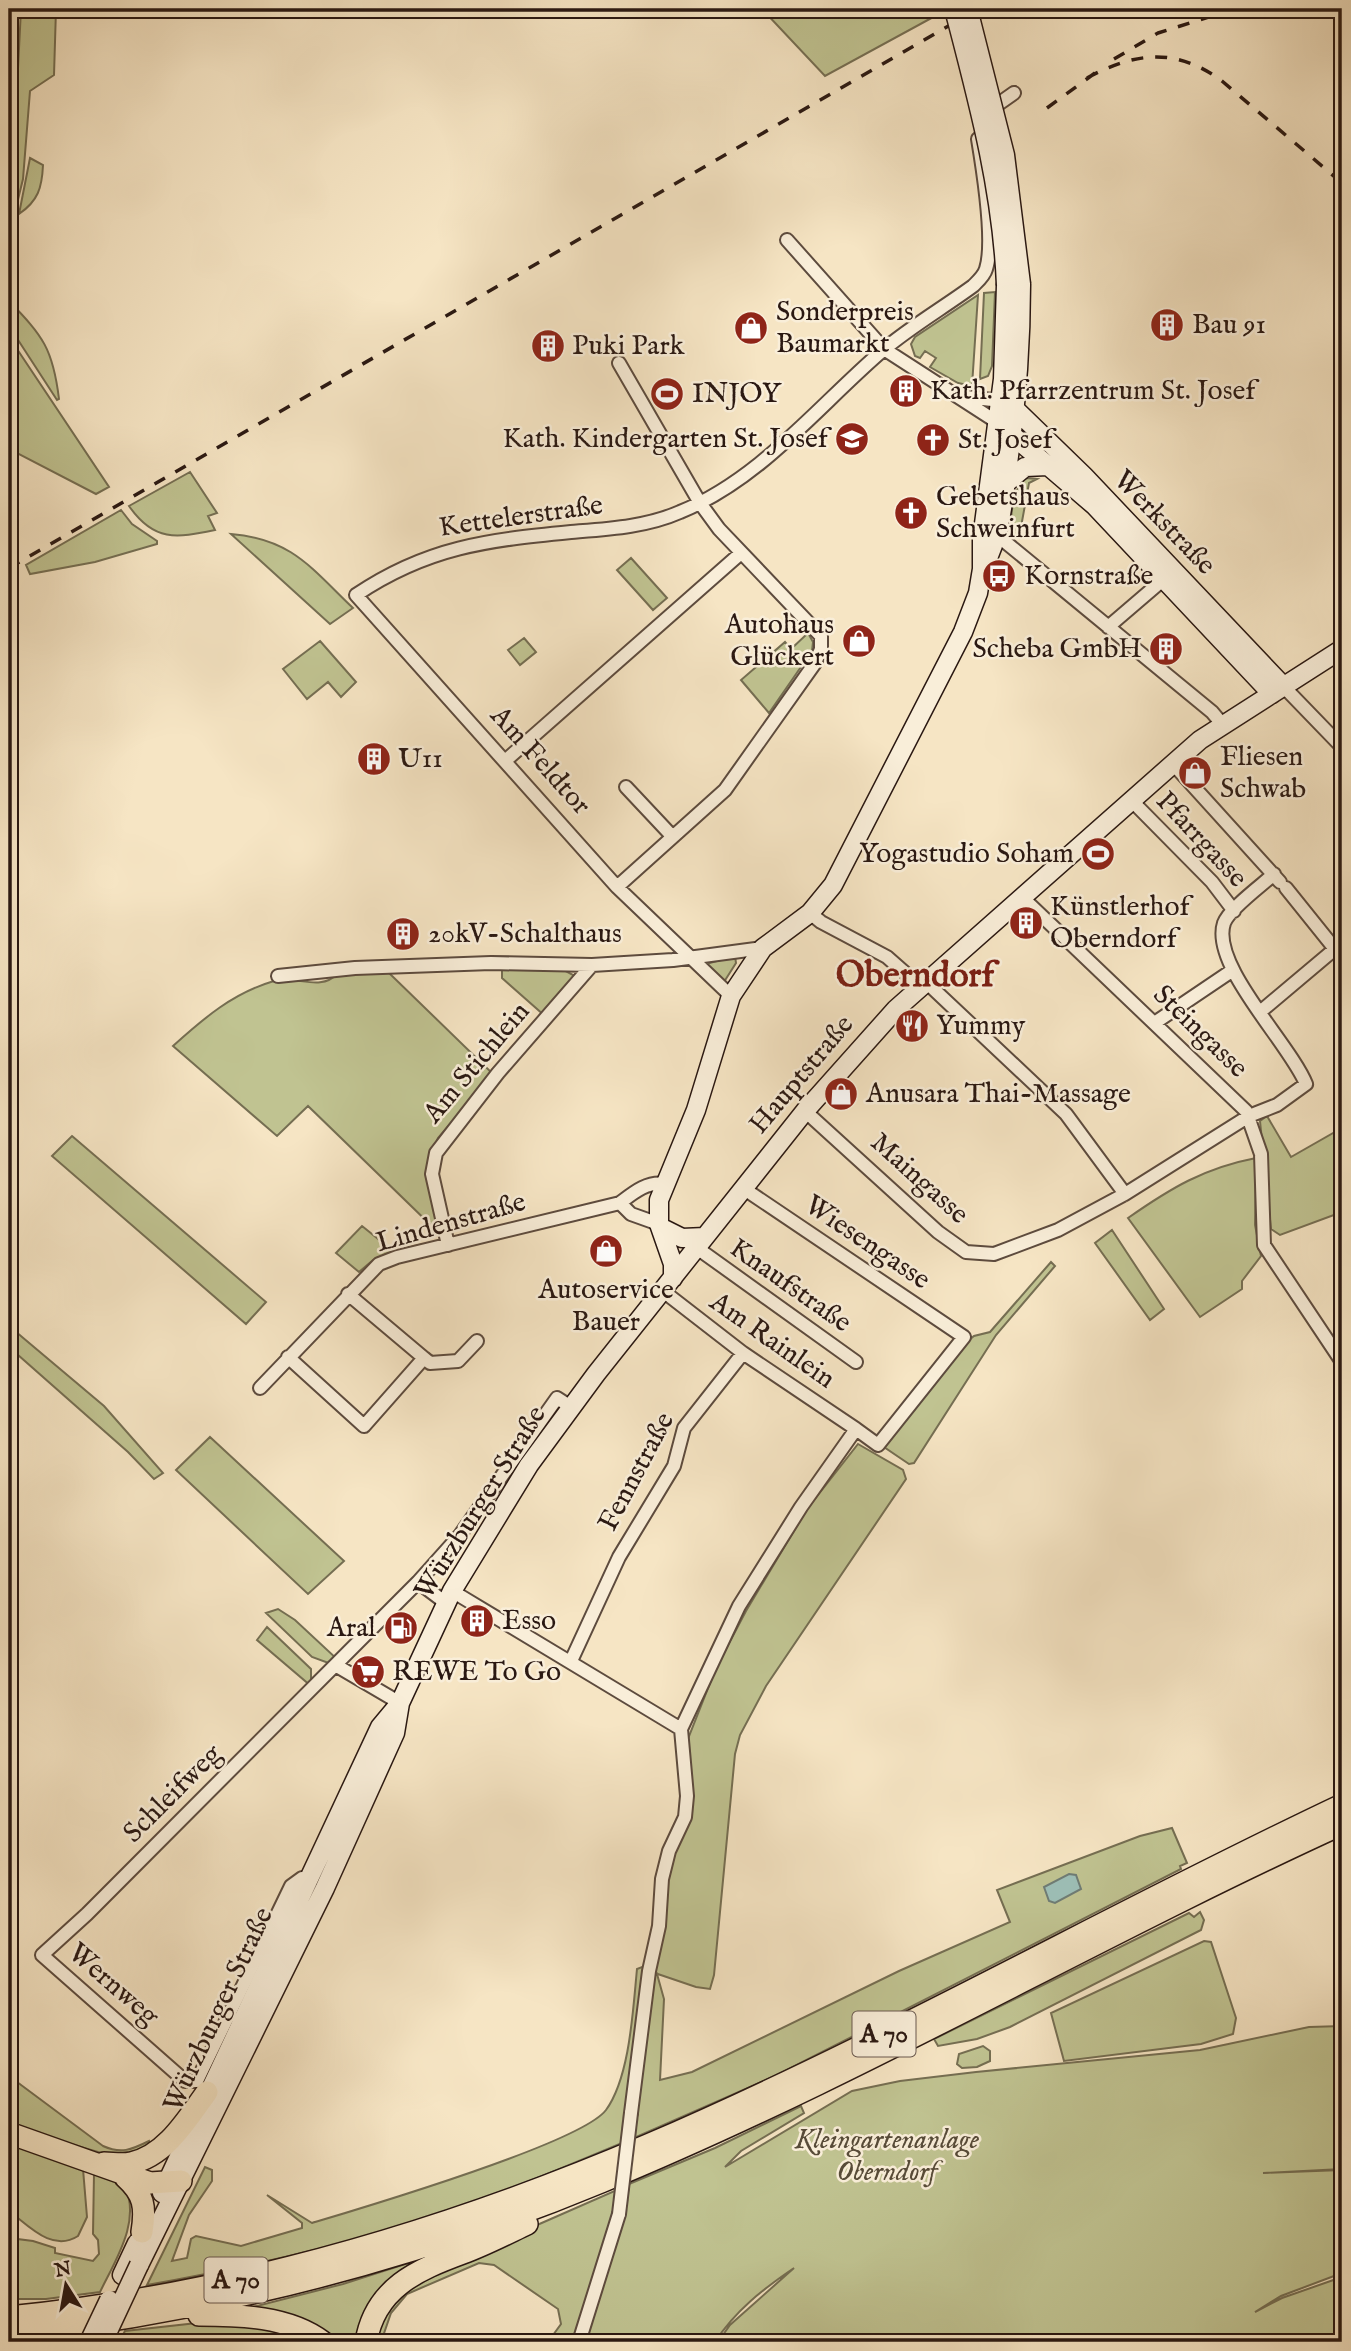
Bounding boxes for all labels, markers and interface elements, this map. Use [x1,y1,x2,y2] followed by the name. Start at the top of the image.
[776,295,914,362] place label: Sonderpreis Baumarkt
[1148,306,1186,344] building icon: Bau 91
[1192,308,1266,343] place label: Bau 91
[732,309,770,347] shop icon: Sonderpreis Baumarkt
[529,327,567,365] building icon: Puki Park
[572,329,686,364] place label: Puki Park
[887,372,925,410] building icon: Kath. Pfarrzentrum St. Josef
[930,374,1260,409] place label: Kath. Pfarrzentrum St. Josef
[648,375,686,413] sports icon: INJOY
[692,377,783,412] place label: INJOY
[833,420,871,458] school or university icon: Kath. Kindergarten St. Josef
[914,421,952,459] church icon: St. Josef
[503,422,833,457] place label: Kath. Kindergarten St. Josef
[958,423,1058,458] place label: St. Josef
[1105,463,1223,583] street label: Werkstraße
[936,480,1075,547] place label: Gebetshaus Schweinfurt
[437,488,605,546] street label: Kettelerstraße
[892,494,930,532] church icon: Gebetshaus Schweinfurt
[980,557,1018,595] bus stop icon: Kornstraße
[1024,559,1154,594] place label: Kornstraße
[724,608,834,675] place label: Autohaus Glückert
[840,622,878,660] shop icon: Autohaus Glückert
[1147,630,1185,668] building icon: Scheba GmbH
[972,632,1142,667] place label: Scheba GmbH
[481,699,598,823] street label: Am Feldtor
[355,740,393,778] building icon: U11
[1220,740,1306,807] place label: Fliesen Schwab
[398,742,443,777] place label: U11
[1176,754,1214,792] shop icon: Fliesen Schwab
[1148,785,1254,895] street label: Pfarrgasse
[1079,835,1117,873] sports icon: Yogastudio Soham
[859,837,1074,872] place label: Yogastudio Soham
[1050,890,1194,957] place label: Künstlerhof Oberndorf
[1007,904,1045,942] building icon: Künstlerhof Oberndorf
[384,915,422,953] building icon: 20kV-Schalthaus
[428,917,622,952] place label: 20kV-Schalthaus
[836,954,1000,999] district label: Oberndorf
[1145,978,1255,1086] street label: Steingasse
[415,995,538,1132] street label: Am Stichlein
[893,1007,931,1045] restaurant icon: Yummy
[742,1008,862,1142] street label: Hauptstraße
[936,1009,1025,1044] place label: Yummy
[822,1075,860,1113] shop icon: Anusara Thai-Massage
[865,1077,1131,1112] place label: Anusara Thai-Massage
[862,1126,976,1232] street label: Maingasse
[372,1185,530,1261] street label: Lindenstraße
[797,1188,937,1298] street label: Wiesengasse
[722,1231,858,1341] street label: Knaufstraße
[587,1232,625,1270] shop icon: Autoservice Bauer
[537,1273,674,1340] place label: Autoservice Bauer
[702,1284,842,1397] street label: Am Rainlein
[407,1399,555,1606] street label: Würzburger Straße
[591,1407,683,1537] street label: Fennstraße
[458,1602,496,1640] building icon: Esso
[502,1604,556,1639] place label: Esso
[382,1609,420,1647] fuel station icon: Aral
[326,1611,376,1646] place label: Aral
[349,1653,387,1691] supermarket icon: REWE To Go
[392,1655,561,1690] place label: REWE To Go
[116,1737,230,1851] street label: Schleifweg
[156,1902,282,2118] street label: Würzburger Straße
[60,1936,166,2035] street label: Wernweg
[852,2011,916,2056] road number: A 70
[794,2123,980,2190] park label: Kleingartenanlage Oberndorf
[32,2250,102,2320] north arrow
[52,2257,74,2284] text: N
[204,2258,268,2302] road number: A 70

